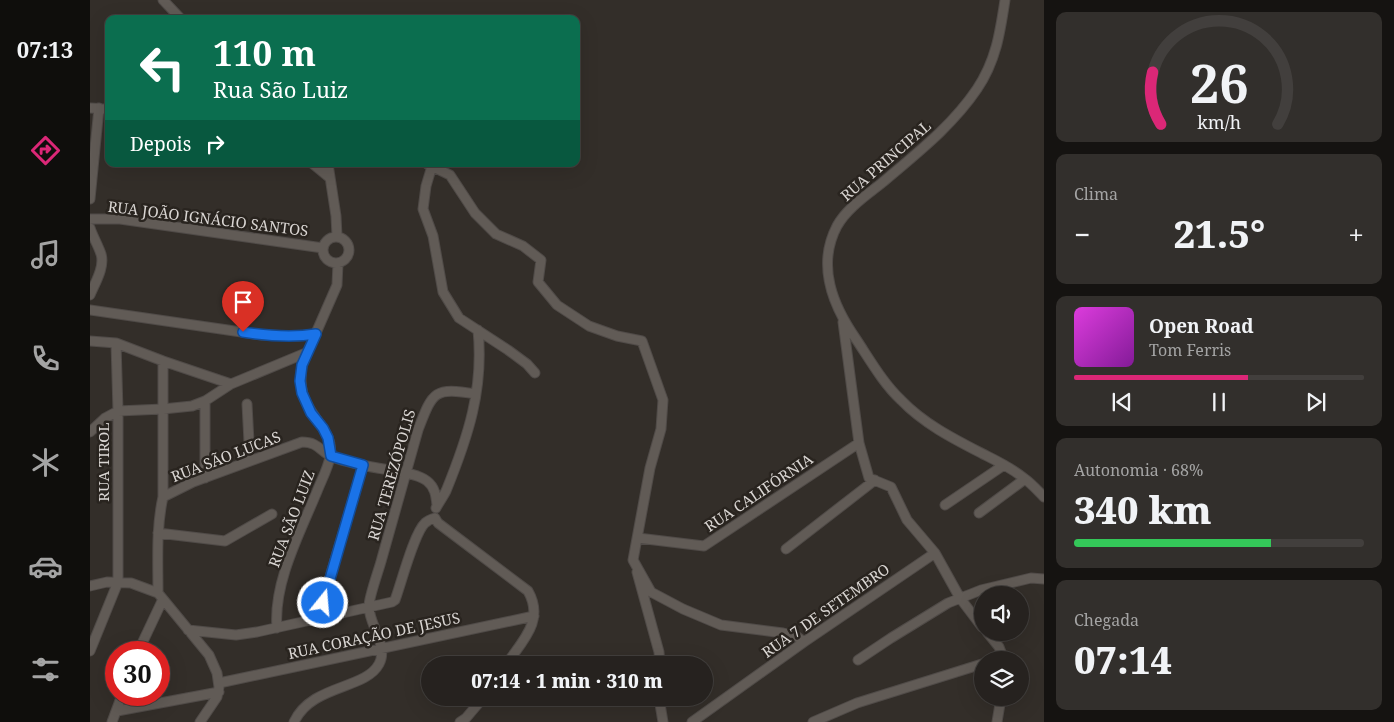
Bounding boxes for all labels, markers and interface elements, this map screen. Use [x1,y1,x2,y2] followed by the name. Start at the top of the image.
[213,29,316,76] text: 110 m
[17,34,73,64] text: 07:13
[130,35,195,100] icon: left
[1190,47,1248,118] text: 26
[213,74,348,104] text: Rua São Luiz
[1197,110,1241,134] text: km/h
[836,115,935,205] street label: RUA PRINCIPAL
[201,130,229,158] icon: right
[130,131,191,157] text: Depois
[28,133,63,168] icon: directions
[1074,183,1118,205] text: Clima
[107,196,310,240] street label: RUA JOÃO IGNÁCIO SANTOS
[1173,207,1265,259] text: 21.5°
[1074,215,1090,253] text: −
[1348,215,1364,253] text: +
[28,237,63,272] icon: music
[222,281,264,332] pin
[229,288,257,316] icon: arrive
[1149,313,1254,339] text: Open Road
[1149,339,1231,361] text: Tom Ferris
[28,341,63,376] icon: phone
[1108,388,1136,416] icon: previous
[1205,388,1233,416] icon: pause
[1302,388,1330,416] icon: next
[363,407,419,543] street label: RUA TEREZÓPOLIS
[93,422,113,502] street label: RUA TIROL
[168,426,283,486] street label: RUA SÃO LUCAS
[28,445,63,480] icon: climate
[700,448,817,536] street label: RUA CALIFÓRNIA
[1074,459,1203,481] text: Autonomia · 68%
[263,467,319,570] street label: RUA SÃO LUIZ
[1074,483,1212,535] text: 340 km
[28,549,63,584] icon: car
[758,558,893,662] street label: RUA 7 DE SETEMBRO
[296,576,348,628] position arrow
[974,586,1029,706] map controls
[974,586,1029,641] button: sound
[286,607,462,663] street label: RUA CORAÇÃO DE JESUS
[1074,609,1139,631] text: Chegada
[1074,633,1172,685] text: 07:14
[105,641,170,706] speed limit sign: 30
[974,651,1029,706] button: layers
[28,652,63,687] icon: filters
[471,668,663,694] text: 07:14 · 1 min · 310 m

